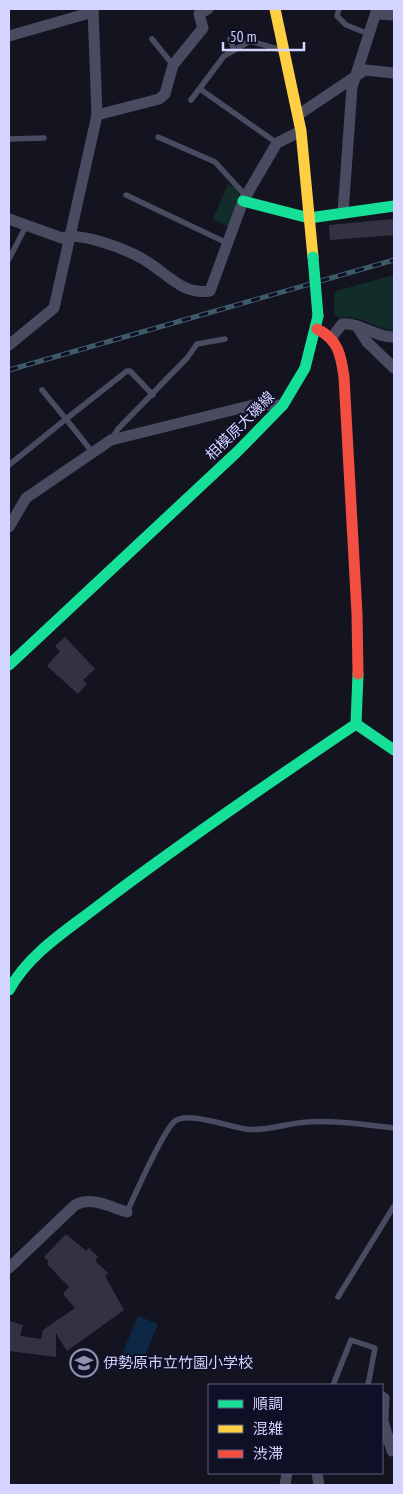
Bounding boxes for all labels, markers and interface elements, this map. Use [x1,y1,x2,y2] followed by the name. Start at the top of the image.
[223,20,304,52] scale bar
[230,27,256,46] text: 50 m
[201,387,278,464] street label: 相模原大磯線
[69,1348,99,1378] school or university icon: 伊勢原市立竹園小学校
[103,1353,253,1372] place label: 伊勢原市立竹園小学校
[208,1384,383,1474] legend
[253,1394,283,1413] text: 順調
[253,1419,283,1438] text: 混雑
[253,1444,283,1463] text: 渋滞

